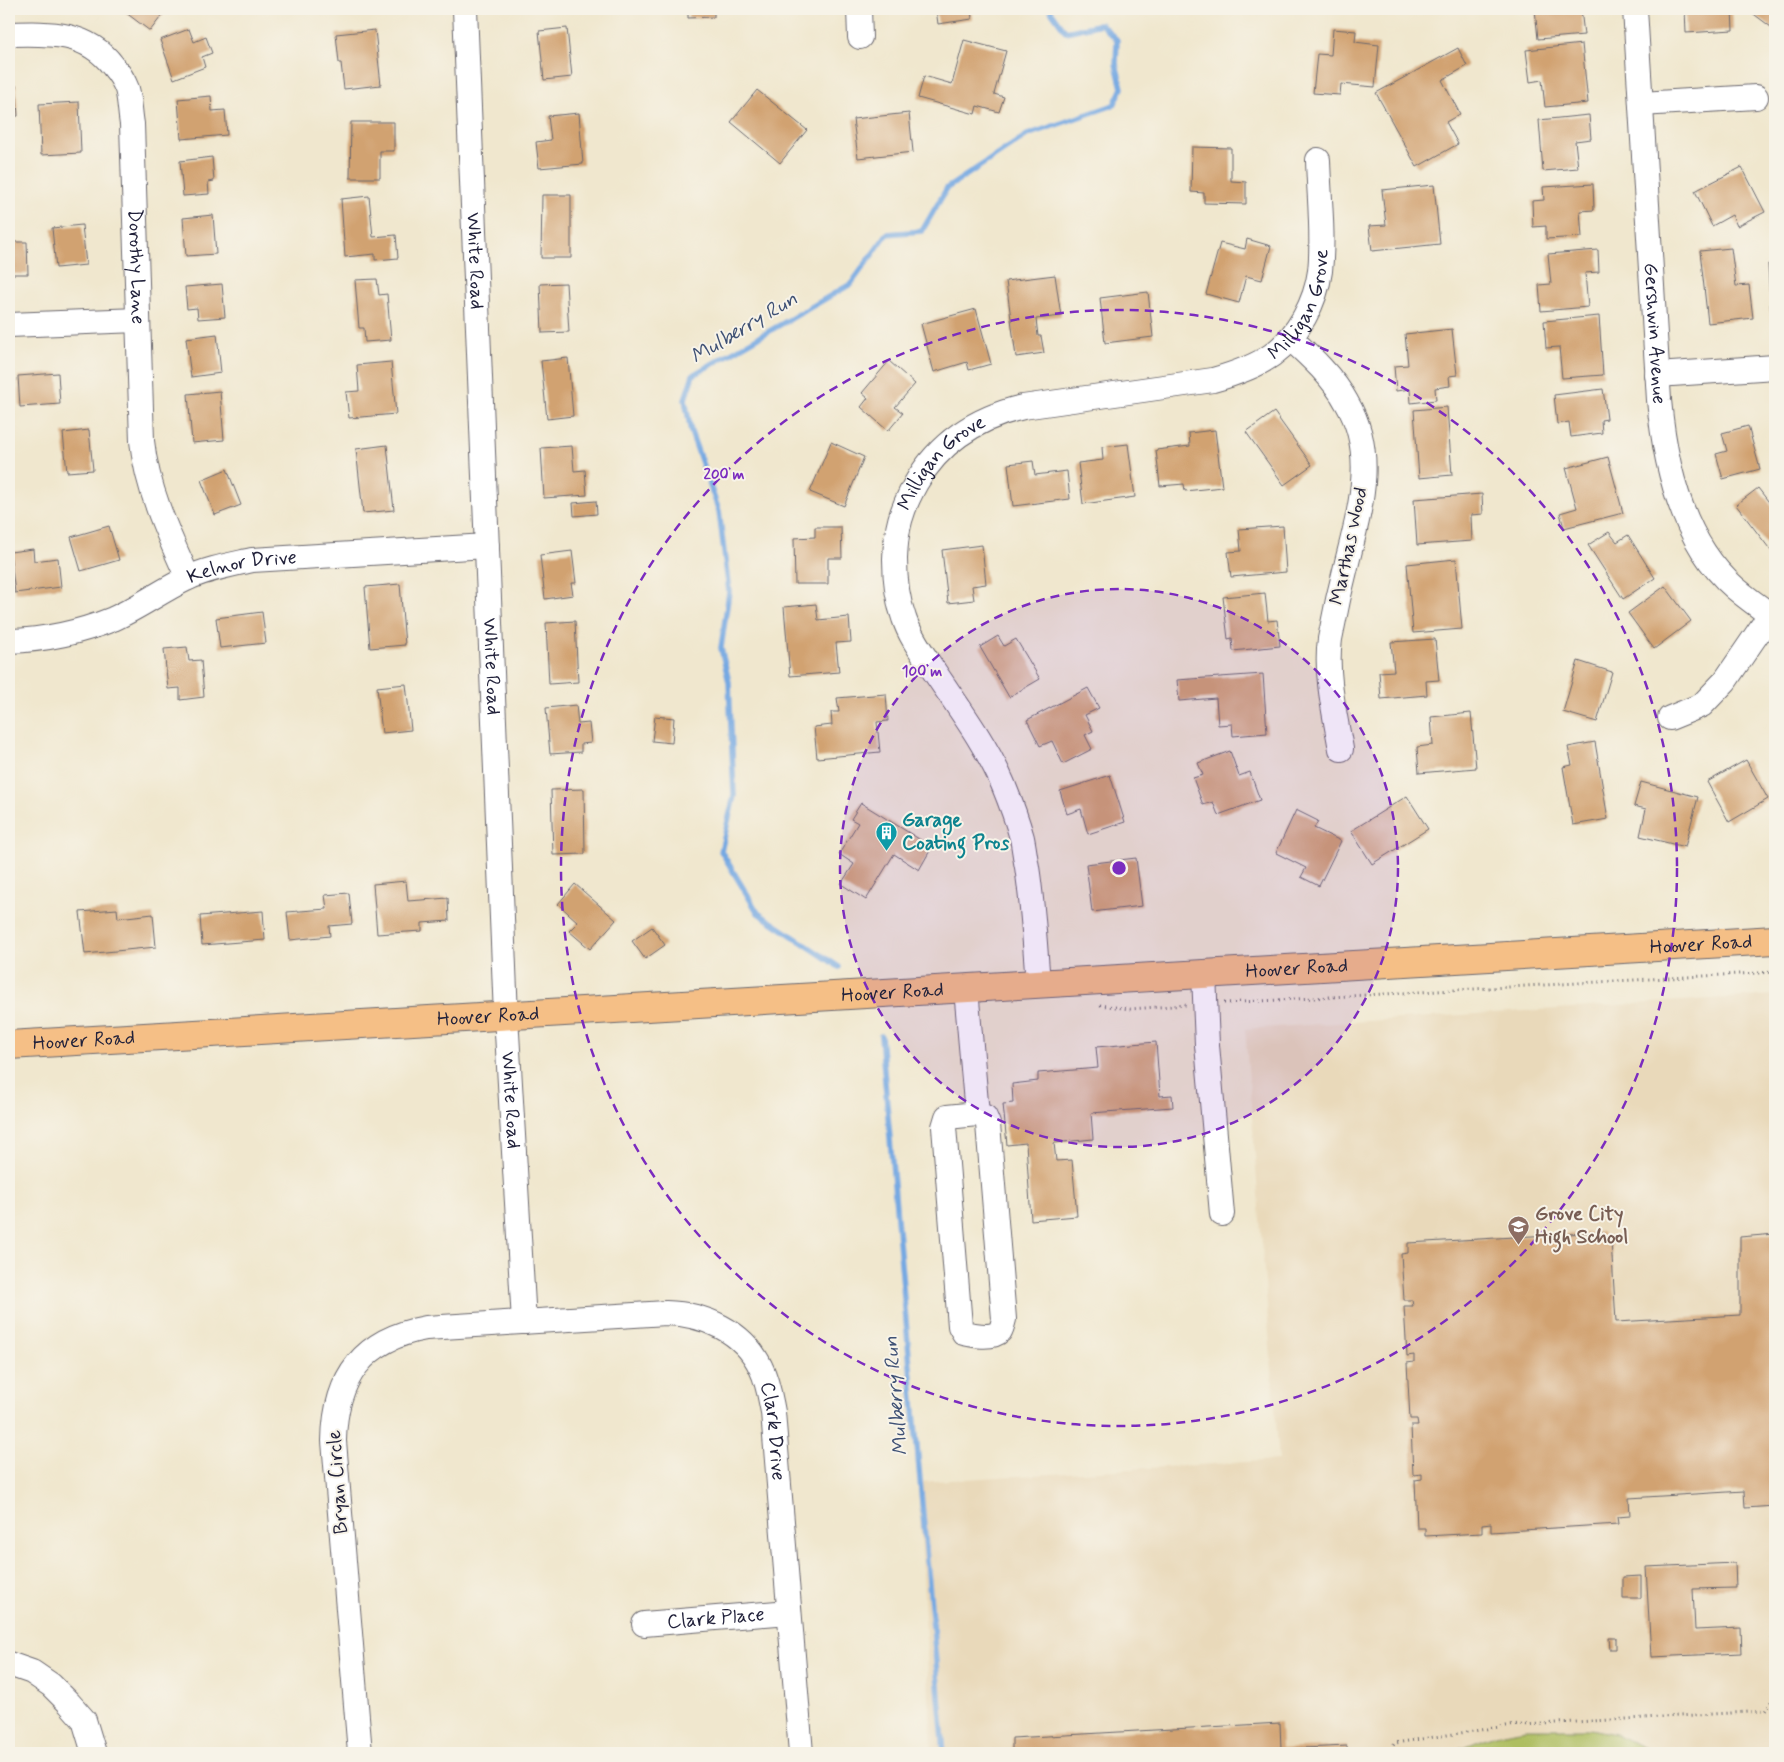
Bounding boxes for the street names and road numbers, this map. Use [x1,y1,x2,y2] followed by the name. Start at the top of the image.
[121,209,152,325] street label: Dorothy Lane
[460,212,491,310] street label: White Road
[1262,248,1335,367] street label: Milligan Grove
[1637,262,1673,405] street label: Gershwin Avenue
[891,408,990,515] street label: Milligan Grove
[1323,485,1375,607] street label: Marthas Wood
[183,544,297,590] street label: Kelnor Drive
[476,617,507,716] street label: White Road
[1649,928,1753,961] street label: Hoover Road
[1245,952,1349,985] street label: Hoover Road
[840,976,945,1009] street label: Hoover Road
[436,1000,540,1033] street label: Hoover Road
[32,1024,136,1057] street label: Hoover Road
[495,1051,527,1149] street label: White Road
[754,1379,792,1482] street label: Clark Drive
[321,1429,355,1535] street label: Bryan Circle
[666,1601,766,1636] street label: Clark Place

